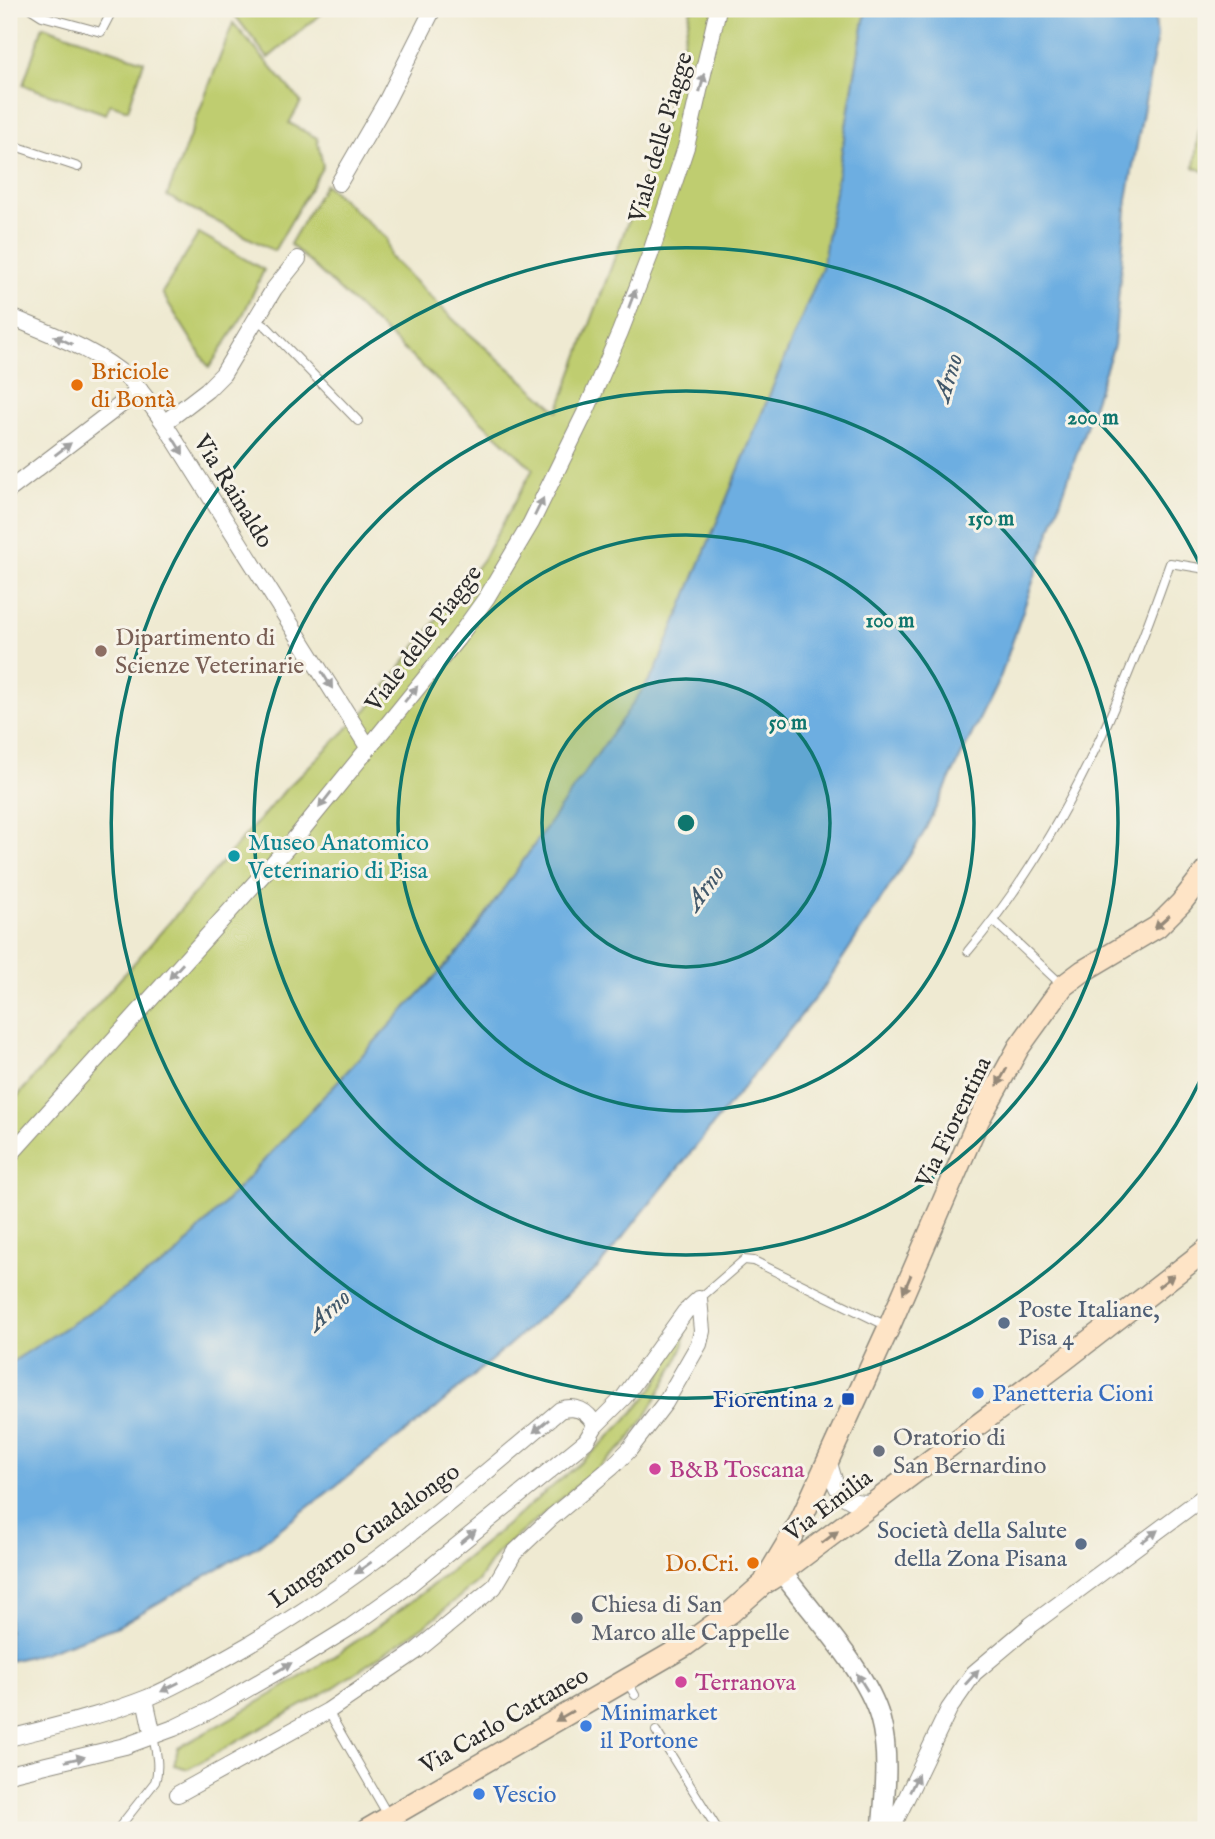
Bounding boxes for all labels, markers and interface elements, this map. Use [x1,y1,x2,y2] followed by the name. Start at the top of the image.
[622,49,701,227] street label: Viale delle Piagge
[697,72,708,94] one-way arrow
[627,289,638,310] one-way arrow
[52,334,73,345] one-way arrow
[925,349,971,408] water label: Arno
[91,357,176,416] place label: Briciole di Bontà
[69,377,85,393] marker: Briciole di Bontà
[1067,405,1119,432] text: 200 m
[185,428,280,554] street label: Via Rainaldo
[172,437,185,456] one-way arrow
[54,442,72,456] one-way arrow
[533,497,545,517] one-way arrow
[968,506,1015,533] text: 150 m
[358,559,490,719] street label: Viale delle Piagge
[865,608,915,635] text: 100 m
[115,623,304,682] place label: Dipartimento di Scienze Veterinarie
[93,643,109,659] marker: Dipartimento di Scienze Veterinarie
[320,670,333,689] one-way arrow
[403,686,418,703] one-way arrow
[769,710,808,737] text: 50 m
[318,791,333,809] one-way arrow
[674,811,698,835] centre of rings
[247,828,429,887] place label: Museo Anatomico Veterinario di Pisa
[226,848,242,864] marker: Museo Anatomico Veterinario di Pisa
[676,859,733,920] water label: Arno
[1154,914,1171,930] one-way arrow
[168,962,184,979] one-way arrow
[909,1051,1000,1194] street label: Via Fiorentina
[996,1067,1008,1086] one-way arrow
[902,1273,913,1294] one-way arrow
[1156,1274,1174,1289] one-way arrow
[298,1282,358,1341] water label: Arno
[1018,1295,1160,1354] place label: Poste Italiane, Pisa 4
[996,1315,1012,1331] marker: Poste Italiane, Pisa 4
[992,1379,1154,1410] place label: Panetteria Cioni
[713,1385,834,1416] place label: Fiorentina 2
[970,1385,986,1401] marker: Panetteria Cioni
[840,1391,856,1407] marker: Fiorentina 2
[532,1418,550,1434] one-way arrow
[893,1423,1046,1482] place label: Oratorio di San Bernardino
[871,1443,887,1459] marker: Oratorio di San Bernardino
[669,1455,805,1486] place label: B&B Toscana
[263,1456,466,1616] street label: Lungarno Guadalongo
[647,1461,663,1477] marker: B&B Toscana
[778,1463,880,1550] street label: Via Emilia
[877,1516,1068,1575] place label: Società della Salute della Zona Pisana
[459,1530,477,1545] one-way arrow
[821,1530,839,1544] one-way arrow
[1141,1530,1159,1544] one-way arrow
[1073,1536,1089,1552] marker: Società della Salute della Zona Pisana
[665,1549,739,1580] place label: Do.Cri.
[745,1555,761,1571] marker: Do.Cri.
[354,1561,372,1575] one-way arrow
[591,1590,790,1649] place label: Chiesa di San Marco alle Cappelle
[569,1610,585,1626] marker: Chiesa di San Marco alle Cappelle
[414,1660,595,1783] street label: Via Carlo Cattaneo
[273,1662,292,1674] one-way arrow
[695,1668,796,1699] place label: Terranova
[963,1669,979,1686] one-way arrow
[856,1672,868,1691] one-way arrow
[673,1674,689,1690] marker: Terranova
[160,1682,180,1693] one-way arrow
[600,1698,718,1757] place label: Minimarket il Portone
[555,1710,574,1722] one-way arrow
[578,1718,594,1734] marker: Minimarket il Portone
[64,1753,86,1764] one-way arrow
[908,1772,919,1793] one-way arrow
[492,1780,557,1811] place label: Vescio
[471,1786,487,1802] marker: Vescio

